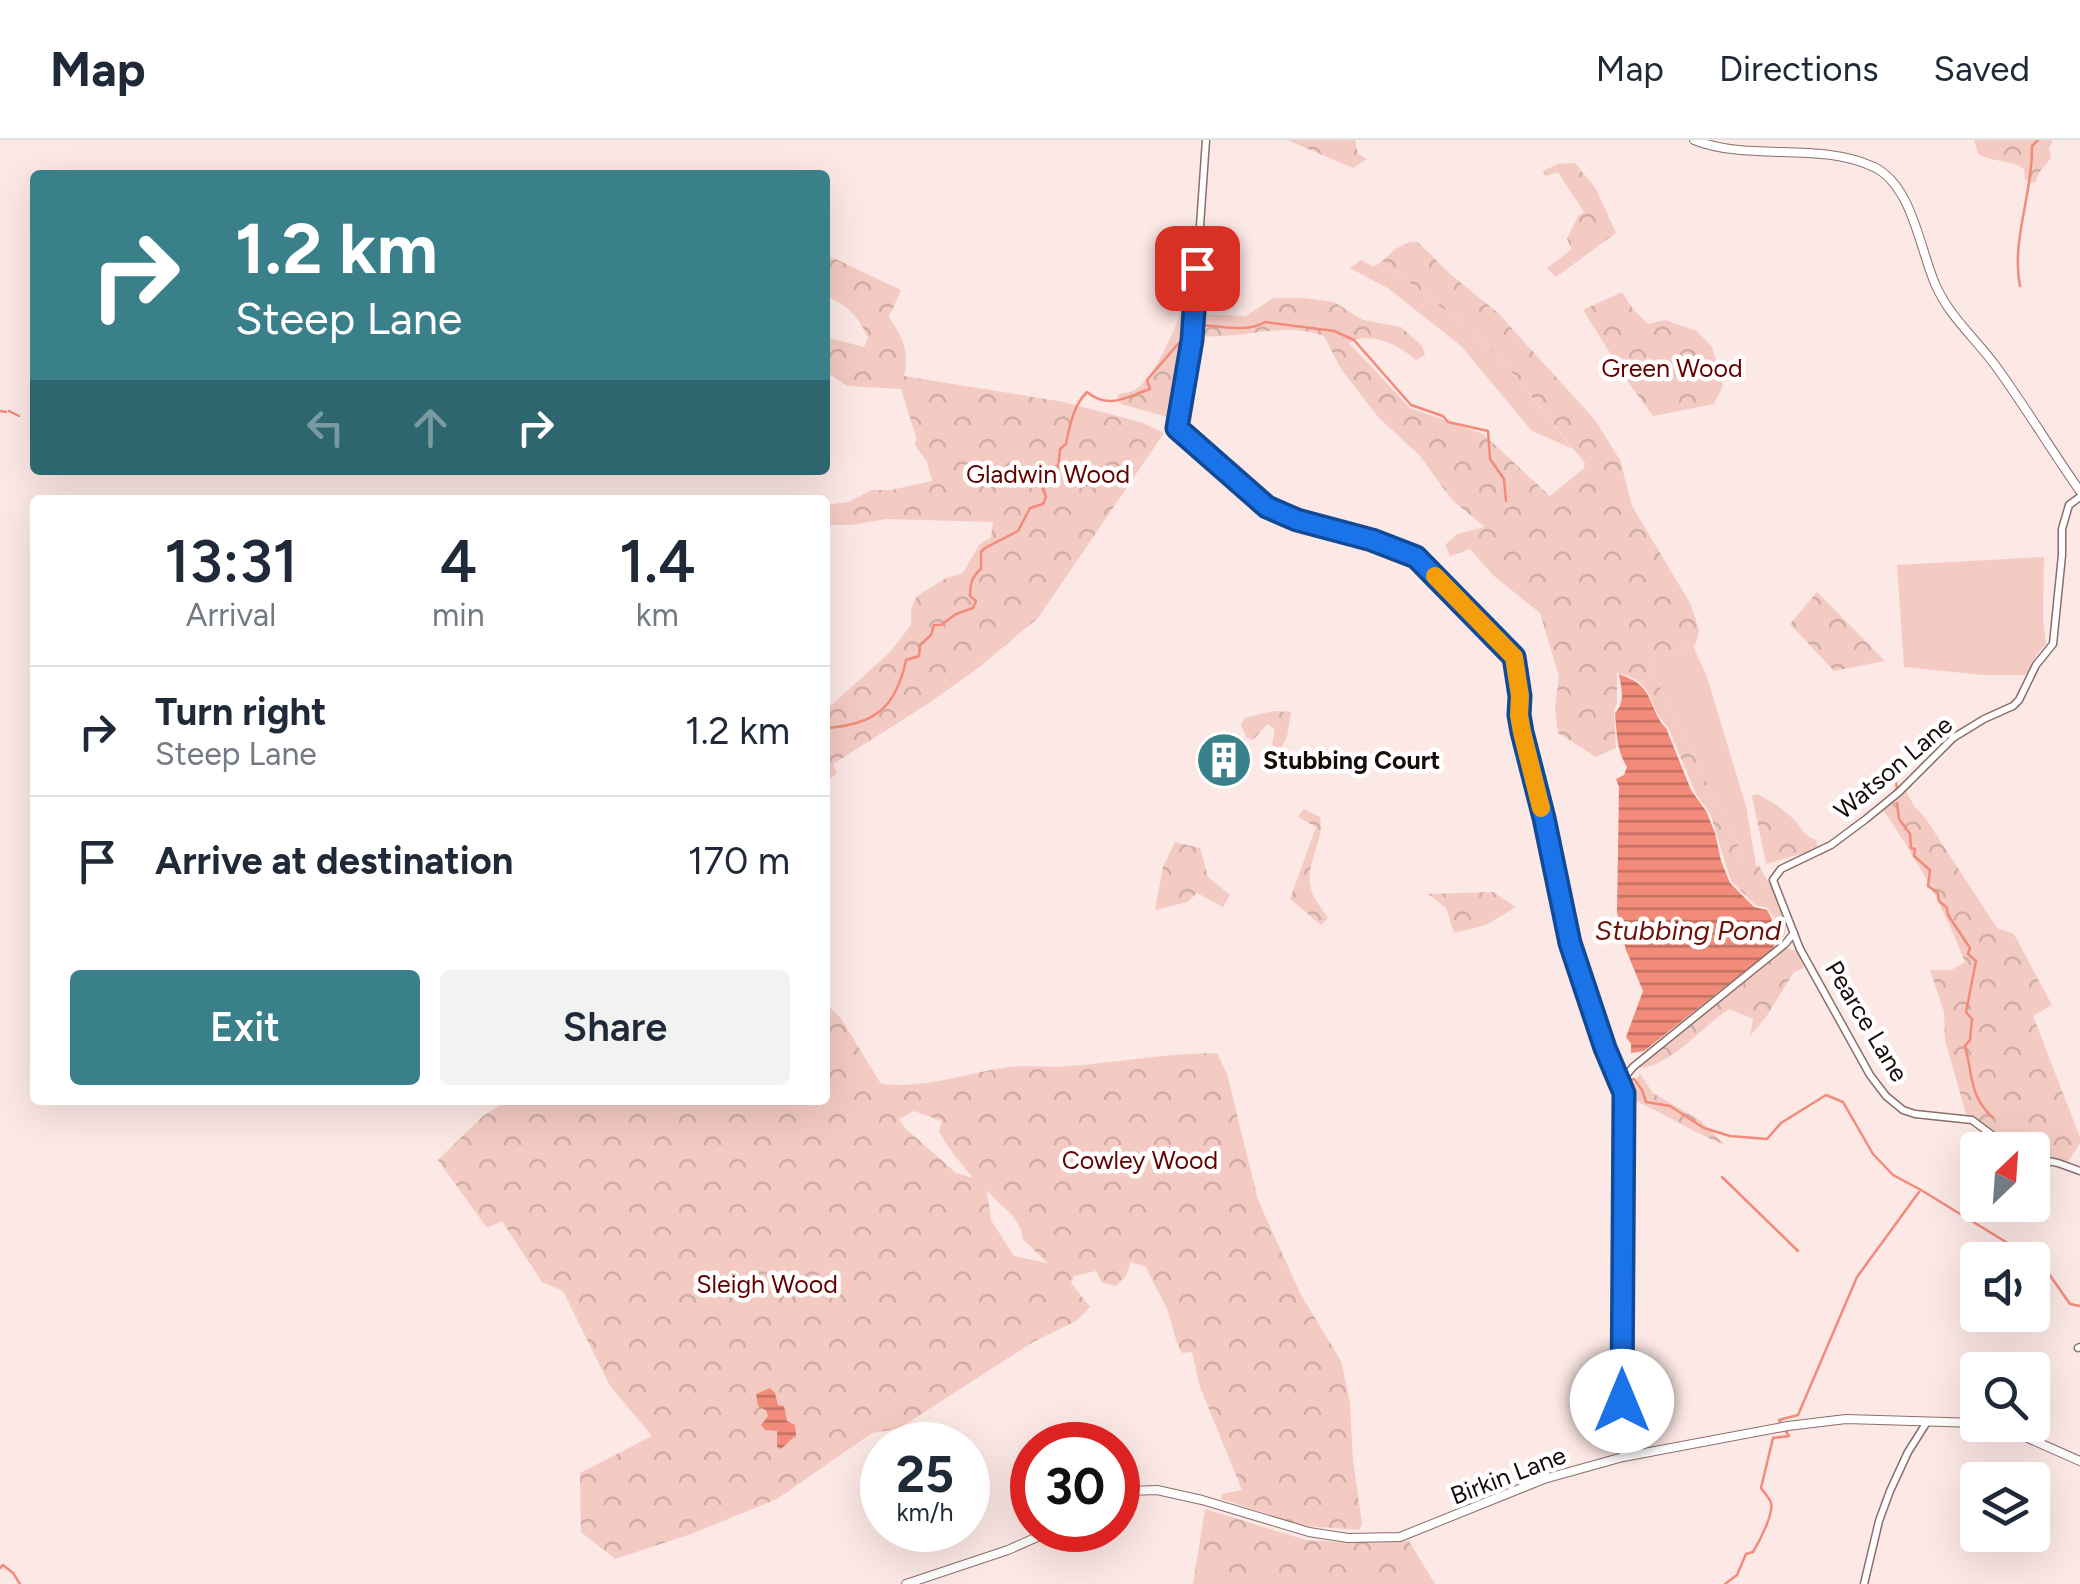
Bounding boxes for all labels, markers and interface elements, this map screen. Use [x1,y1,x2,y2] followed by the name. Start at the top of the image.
[50,40,146,98] text: Map
[1596,48,1664,90] text: Map
[1719,48,1879,90] text: Directions
[1934,48,2030,90] text: Saved
[235,206,438,291] text: 1.2 km
[70,210,200,340] icon: right
[1155,226,1240,311] pin
[1170,241,1225,296] icon: arrive
[235,291,462,345] text: Steep Lane
[1601,353,1743,383] park label: Green Wood
[298,400,353,455] icon: left
[403,400,458,455] icon: ahead
[508,400,563,455] icon: right
[966,459,1130,489] park label: Gladwin Wood
[164,525,298,597] text: 13:31
[439,525,477,597] text: 4
[619,525,696,597] text: 1.4
[186,596,276,634] text: Arrival
[432,596,485,634] text: min
[636,596,679,634] text: km
[155,689,327,735] text: Turn right
[70,704,125,759] icon: right
[685,708,790,754] text: 1.2 km
[1828,709,1958,825] street label: Watson Lane
[1194,730,1254,790] building icon: Stubbing Court
[155,735,317,773] text: Steep Lane
[1263,745,1440,775] place label: Stubbing Court
[70,834,125,889] icon: arrive
[155,838,513,884] text: Arrive at destination
[688,838,790,884] text: 170 m
[1595,913,1782,947] water label: Stubbing Pond
[1819,955,1915,1087] street label: Pearce Lane
[70,970,420,1085] button: Exit
[440,970,790,1085] button: Share
[1960,1132,2050,1222] north arrow
[1960,1132,2050,1552] map controls
[1062,1145,1218,1175] park label: Cowley Wood
[1960,1242,2050,1332] button: sound
[696,1269,838,1299] park label: Sleigh Wood
[1570,1349,1674,1453] position arrow
[1960,1352,2050,1442] button: search
[1010,1422,1140,1552] speed limit sign: 30
[1446,1439,1570,1511] street label: Birkin Lane
[896,1444,954,1505] text: 25
[1960,1462,2050,1552] button: layers
[896,1497,954,1527] text: km/h

